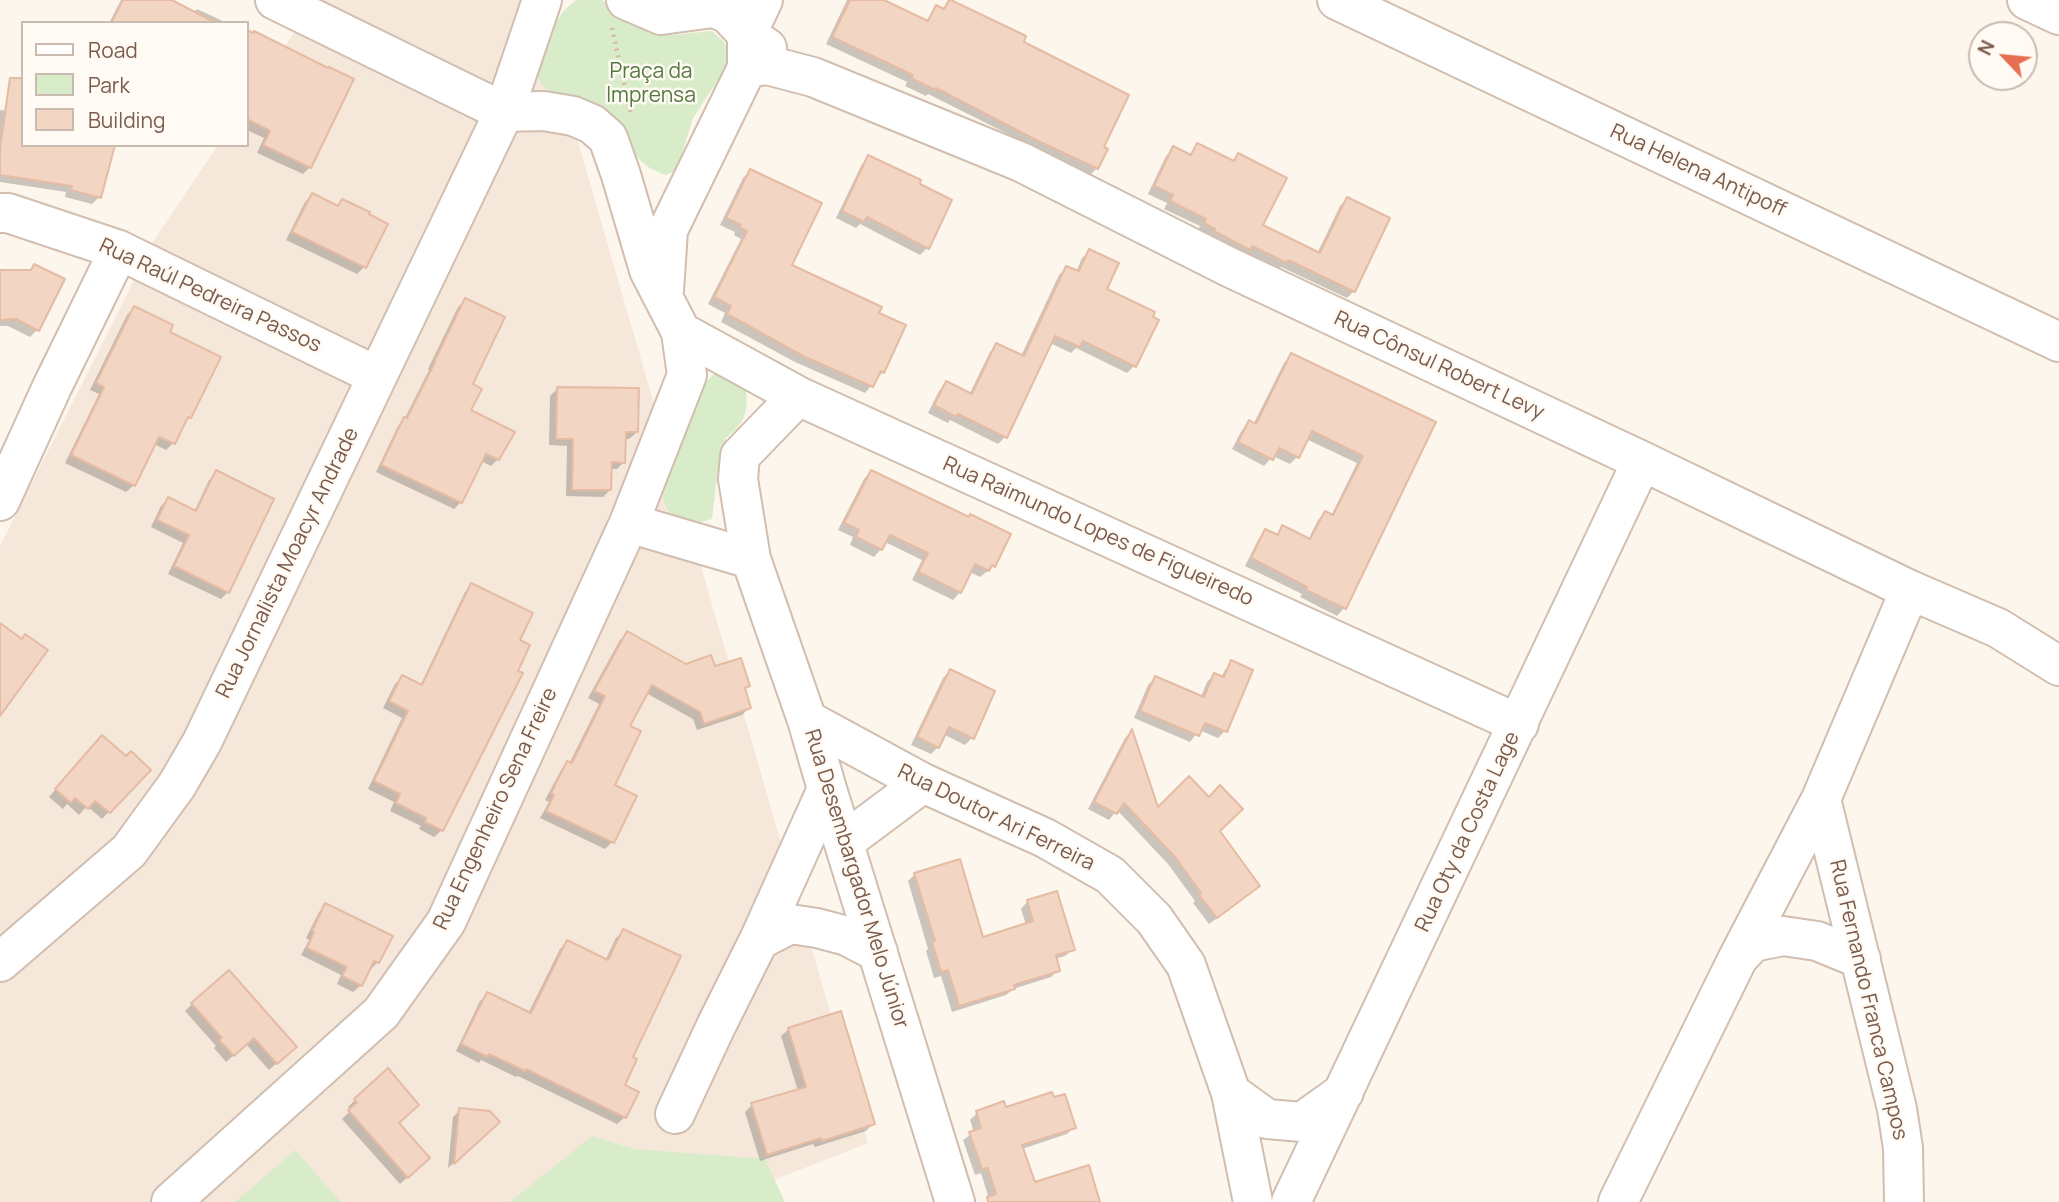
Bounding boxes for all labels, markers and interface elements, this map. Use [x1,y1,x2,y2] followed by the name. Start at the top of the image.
[21,21,248,147] legend
[1968,21,2038,91] north arrow
[88,36,138,64] text: Road
[1971,36,2001,60] text: N
[606,59,696,109] park label: Praça da Imprensa
[88,71,130,99] text: Park
[88,106,165,134] text: Building
[1606,119,1790,223] street label: Rua Helena Antipoff
[95,233,325,359] street label: Rua Raúl Pedreira Passos
[1330,306,1548,426] street label: Rua Cônsul Robert Levy
[211,424,365,702] street label: Rua Jornalista Moacyr Andrade
[939,452,1257,612] street label: Rua Raimundo Lopes de Figueiredo
[429,684,563,934] street label: Rua Engenheiro Sena Freire
[798,726,914,1032] street label: Rua Desembargador Melo Júnior
[1410,728,1526,936] street label: Rua Oty da Costa Lage
[893,759,1099,877] street label: Rua Doutor Ari Ferreira
[1823,857,1913,1143] street label: Rua Fernando Franca Campos

